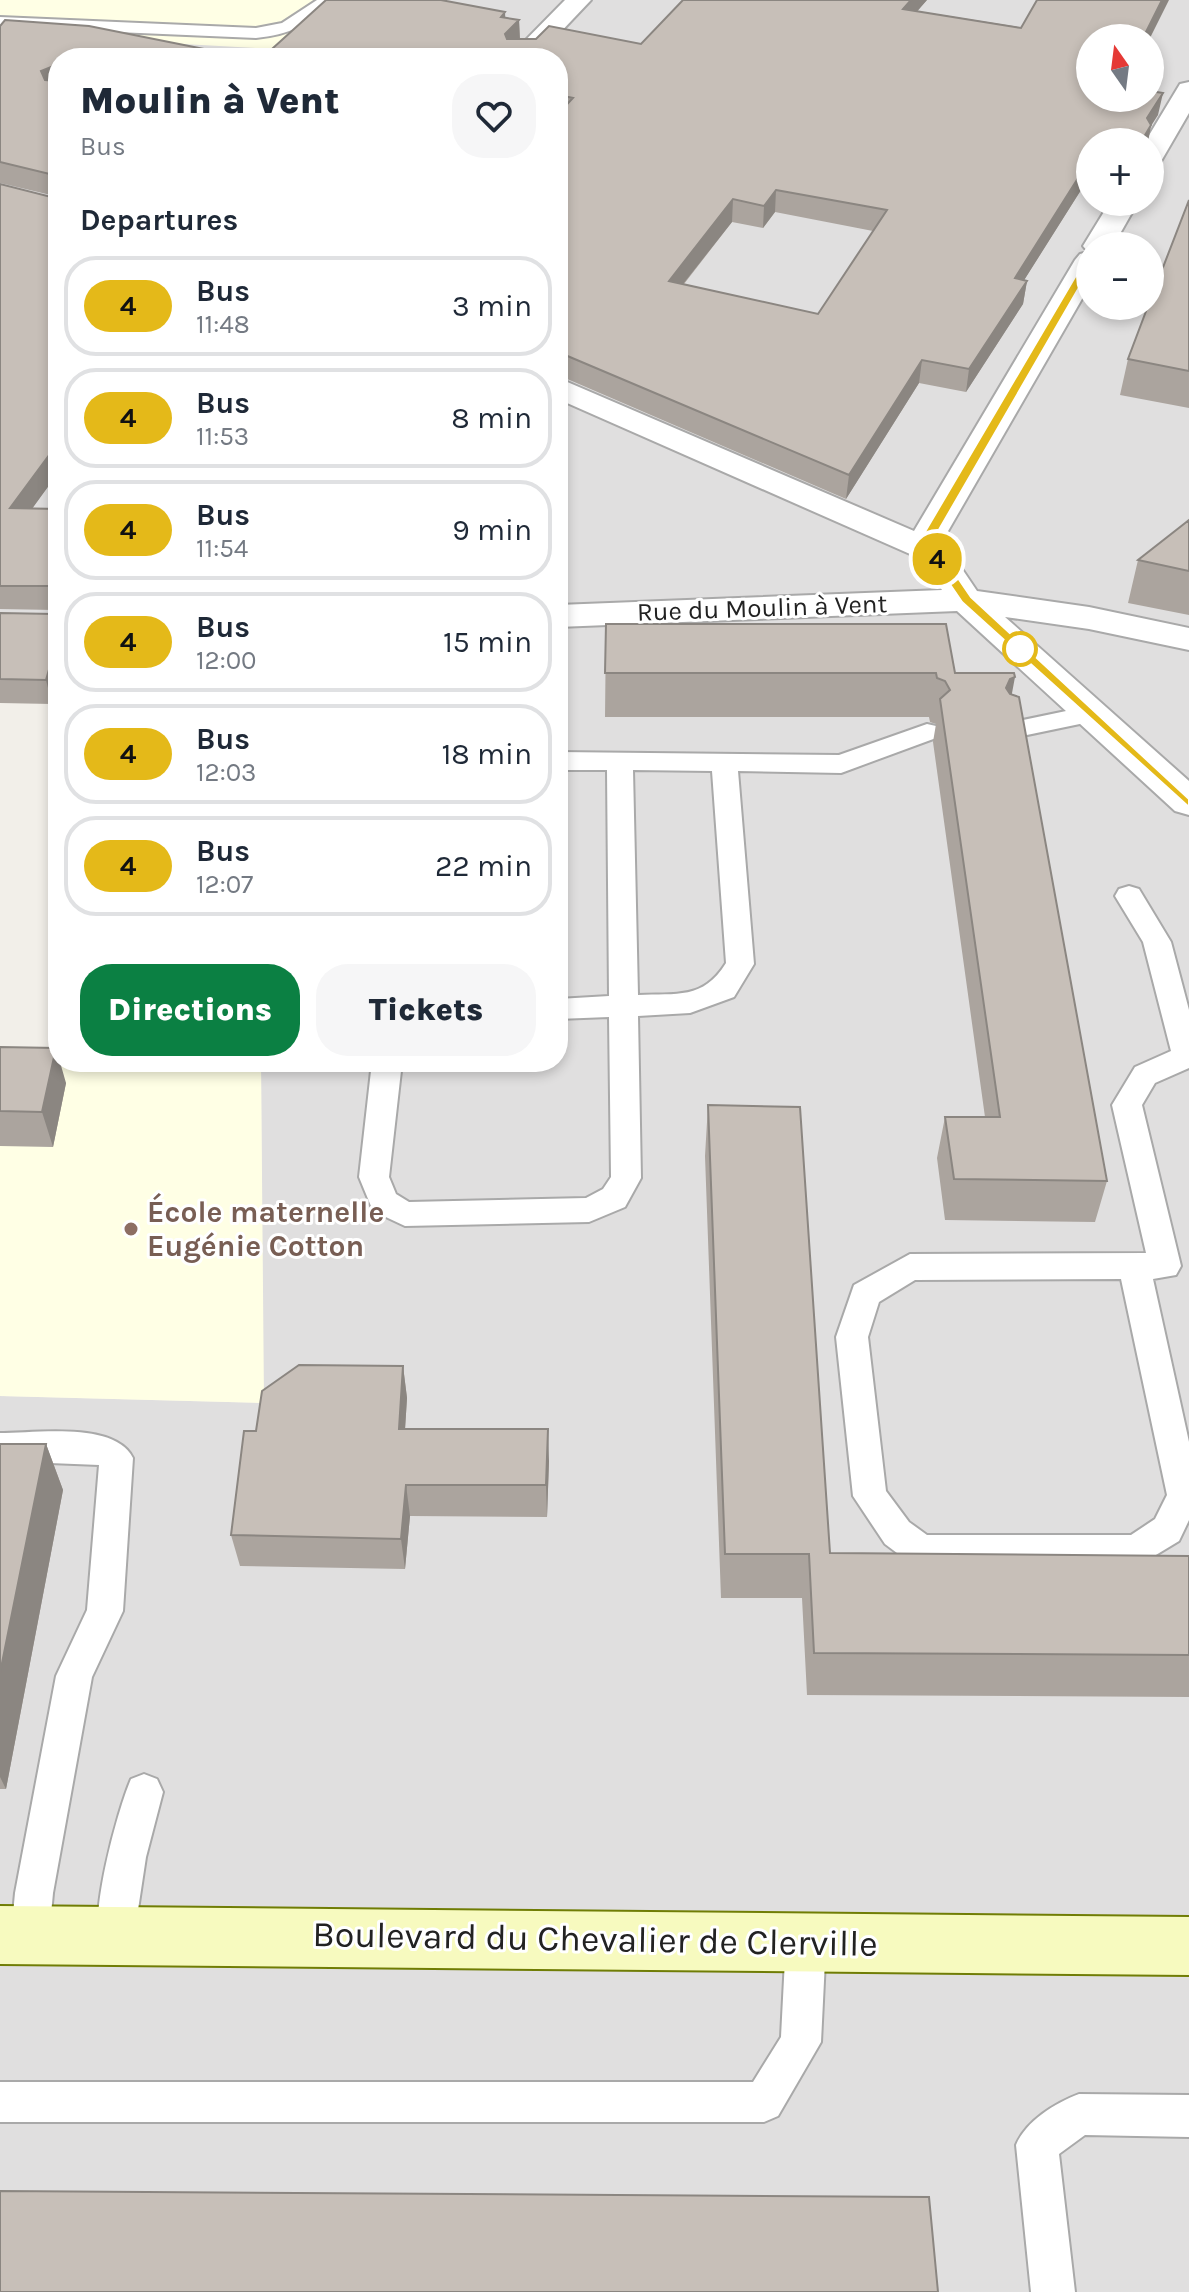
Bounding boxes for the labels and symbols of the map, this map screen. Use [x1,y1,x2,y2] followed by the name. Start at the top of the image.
[1076,24,1164,112] north arrow
[911,533,963,585] line badge: 4
[636,588,888,628] street label: Rue du Moulin à Vent
[1003,632,1037,666] unlabelled marker
[147,1192,384,1264] place label: École maternelle Eugénie Cotton
[122,1220,140,1238] marker: École maternelle Eugénie Cotton
[312,1913,878,1965] street label: Boulevard du Chevalier de Clerville

